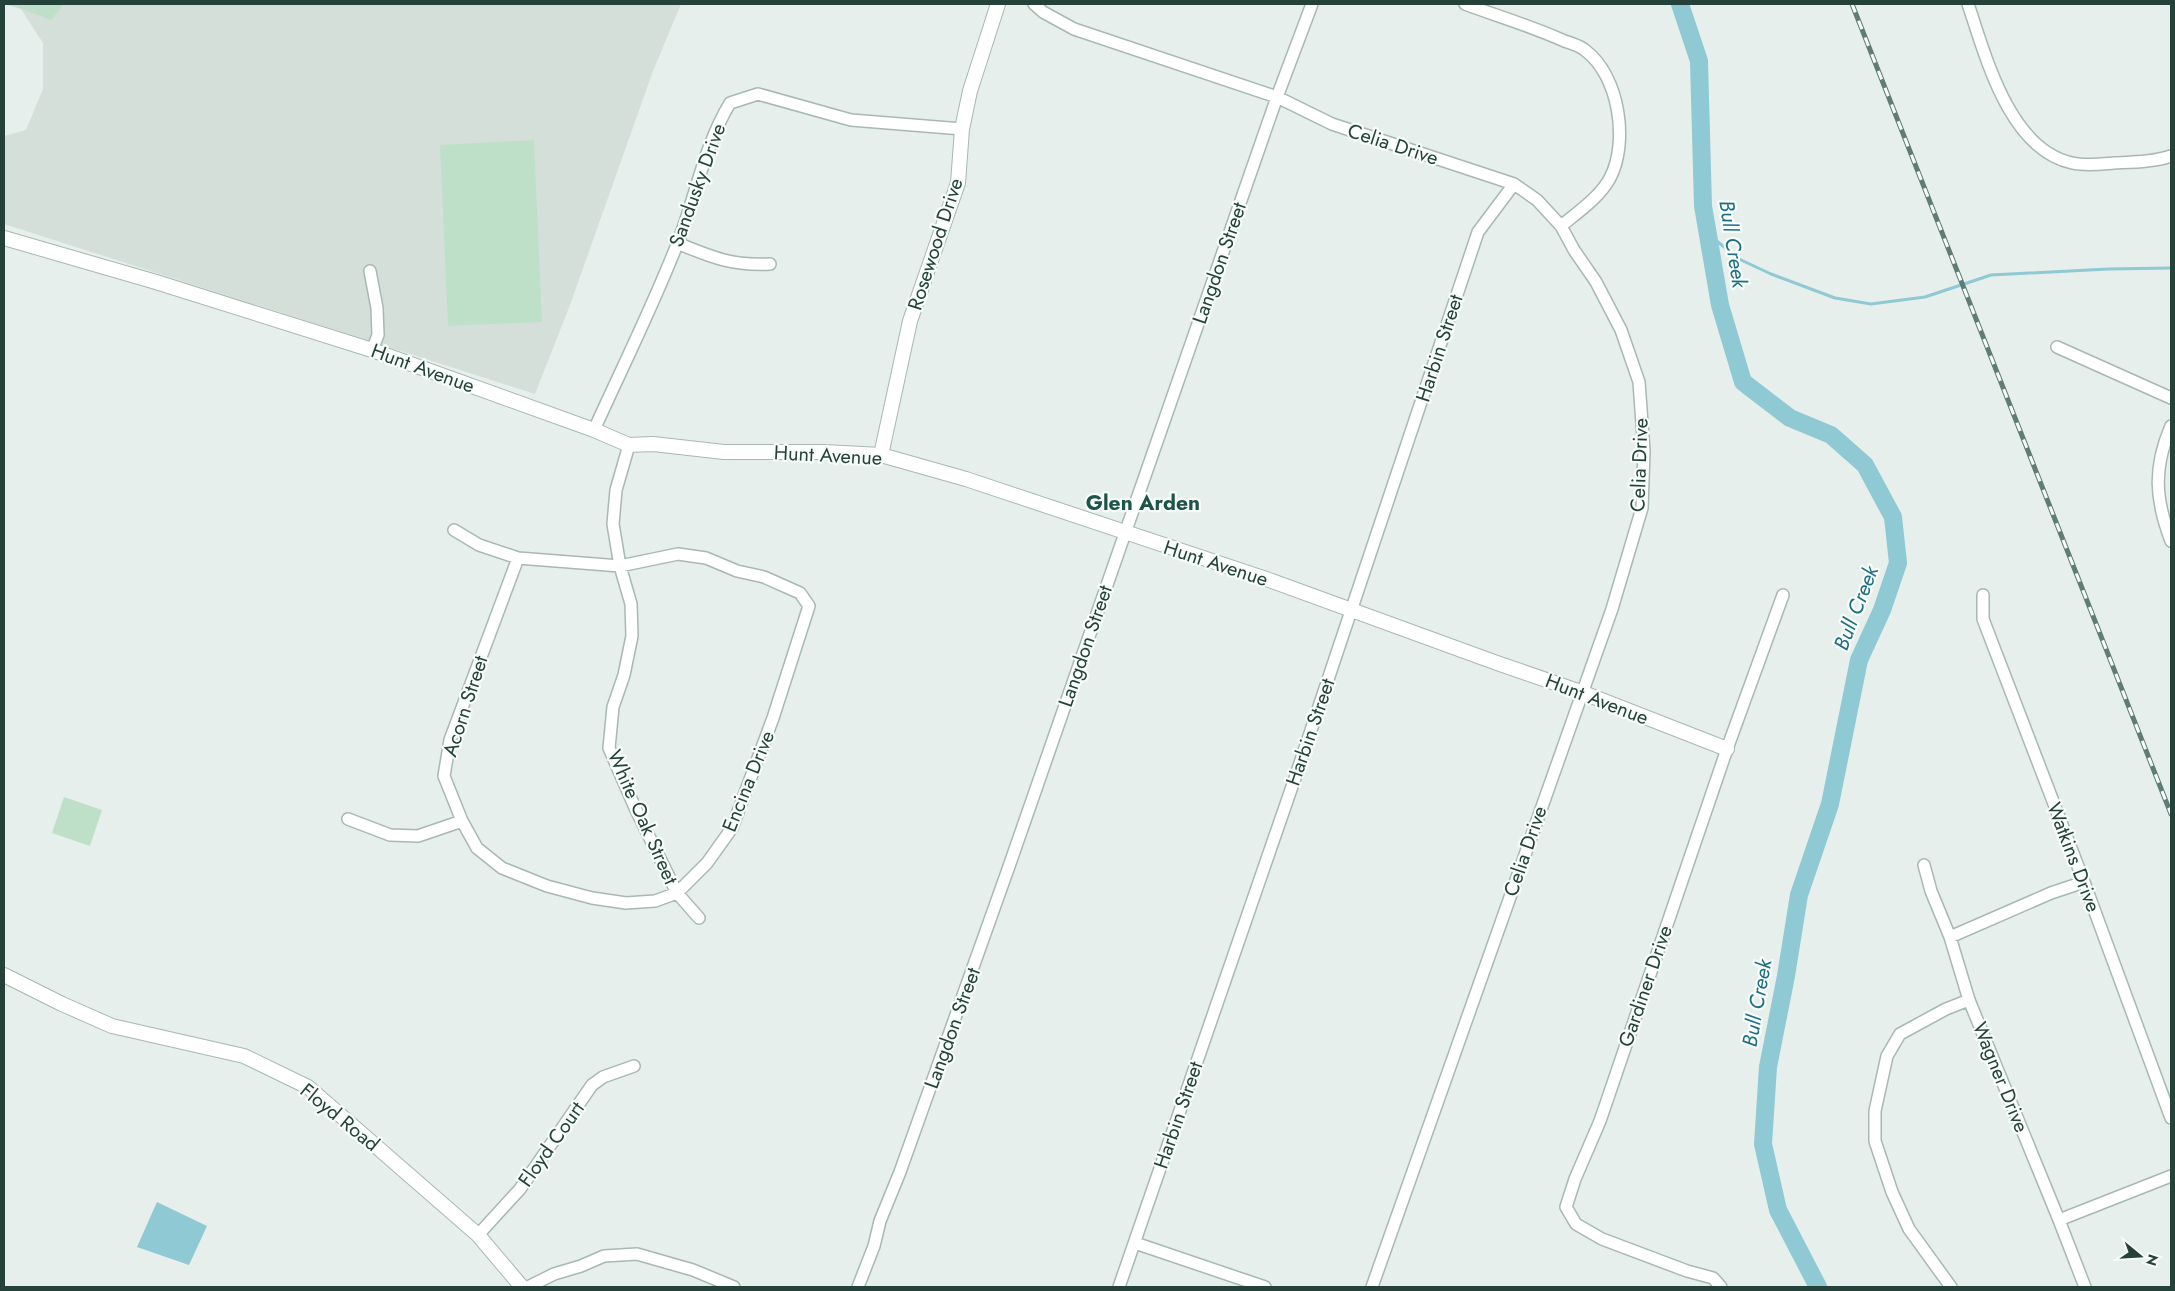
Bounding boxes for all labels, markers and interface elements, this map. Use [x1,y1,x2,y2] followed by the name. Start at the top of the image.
[1344,116,1442,173] street label: Celia Drive
[662,119,733,251] street label: Sandusky Drive
[900,174,970,314] street label: Rosewood Drive
[1185,198,1254,328] street label: Langdon Street
[1711,198,1755,291] water label: Bull Creek
[1408,290,1471,406] street label: Harbin Street
[367,336,479,401] street label: Hunt Avenue
[1623,418,1656,512] street label: Celia Drive
[773,438,883,473] street label: Hunt Avenue
[1086,488,1200,518] district label: Glen Arden
[1160,533,1272,594] street label: Hunt Avenue
[1826,560,1886,655] water label: Bull Creek
[1051,581,1120,711] street label: Langdon Street
[435,652,496,760] street label: Acorn Street
[1541,667,1653,732] street label: Hunt Avenue
[1279,674,1342,790] street label: Harbin Street
[715,726,782,836] street label: Encina Drive
[600,745,685,889] street label: White Oak Street
[2039,798,2108,916] street label: Watkins Drive
[1496,802,1554,900] street label: Celia Drive
[1611,922,1680,1051] street label: Gardiner Drive
[1735,956,1780,1049] water label: Bull Creek
[917,963,988,1093] street label: Langdon Street
[1965,1018,2036,1137] street label: Wagner Drive
[1147,1057,1210,1173] street label: Harbin Street
[294,1076,386,1158] street label: Floyd Road
[511,1096,592,1193] street label: Floyd Court
[2115,1231,2165,1281] north arrow
[2141,1252,2164,1268] text: N

